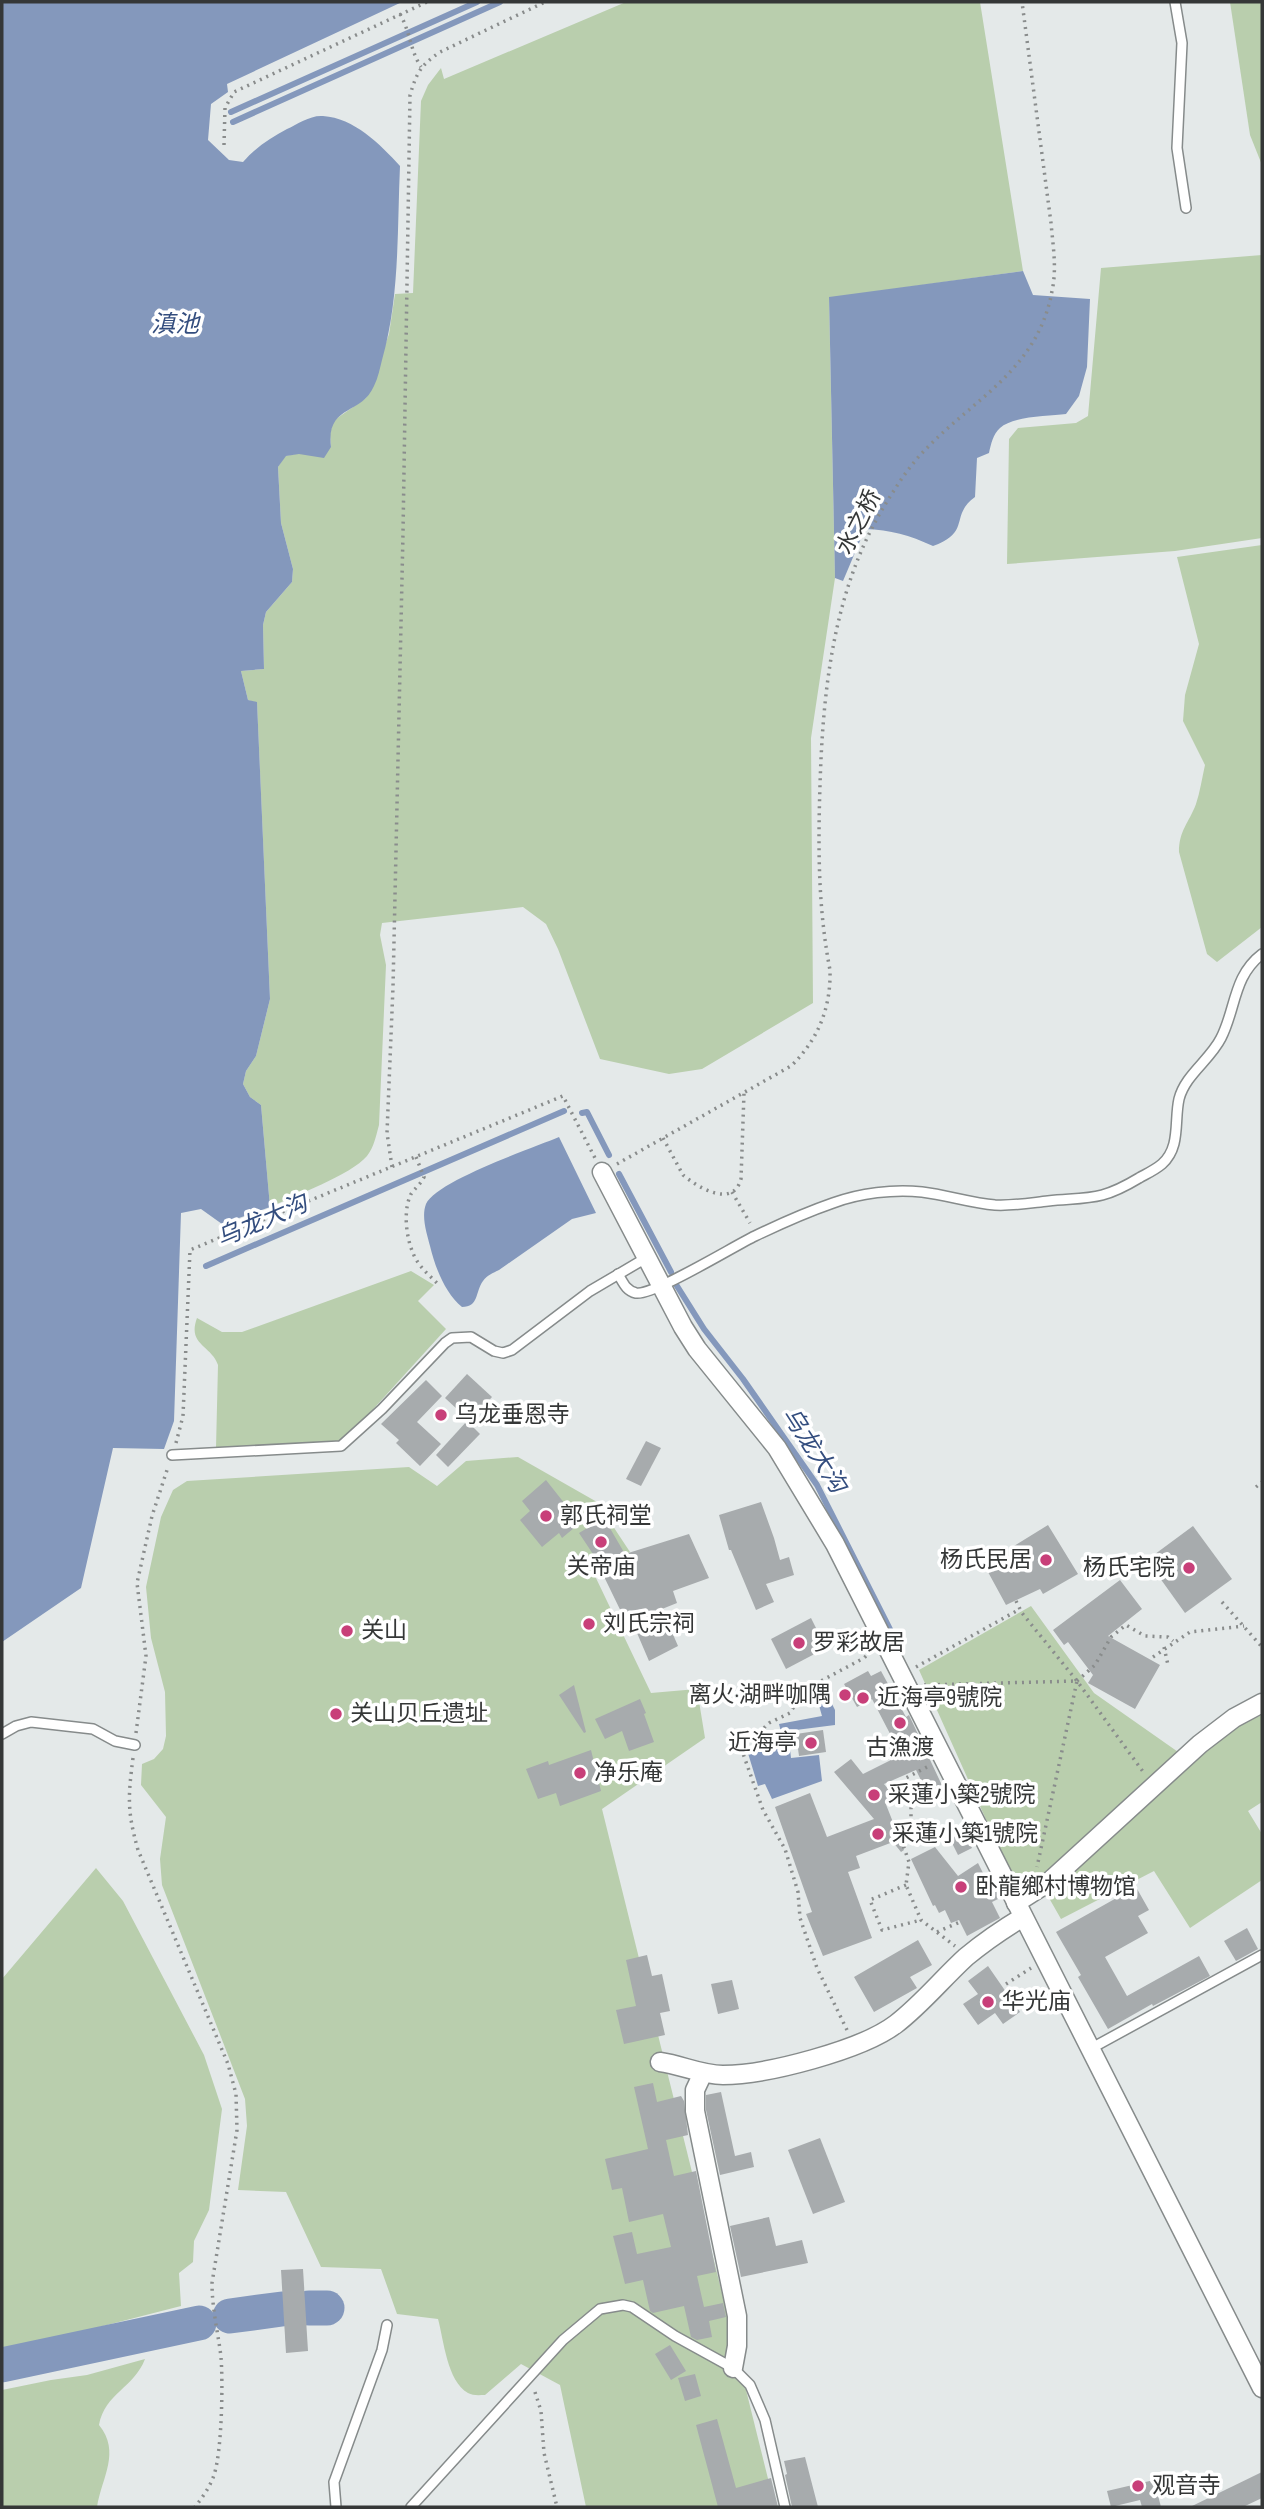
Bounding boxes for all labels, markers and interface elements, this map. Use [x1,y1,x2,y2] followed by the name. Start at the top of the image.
[151,310,201,339] water label: 滇池
[831,485,887,559] street label: 水之桥
[212,1188,315,1253] water label: 乌龙大沟
[455,1401,570,1429] place label: 乌龙垂恩寺
[776,1402,854,1501] water label: 乌龙大沟
[433,1407,449,1423] marker: 乌龙垂恩寺
[560,1502,652,1530] place label: 郭氏祠堂
[538,1508,554,1524] marker: 郭氏祠堂
[593,1534,609,1550] marker: 关帝庙
[940,1546,1032,1574] place label: 杨氏民居
[1038,1552,1054,1568] marker: 杨氏民居
[567,1553,636,1581] place label: 关帝庙
[1083,1554,1175,1582] place label: 杨氏宅院
[1181,1560,1197,1576] marker: 杨氏宅院
[603,1610,695,1638] place label: 刘氏宗祠
[581,1616,597,1632] marker: 刘氏宗祠
[361,1617,407,1645] place label: 关山
[339,1623,355,1639] marker: 关山
[813,1629,905,1657] place label: 罗彩故居
[791,1635,807,1651] marker: 罗彩故居
[688,1681,831,1709] place label: 离火·湖畔咖隅
[877,1684,1002,1712] place label: 近海亭9號院
[837,1687,853,1703] marker: 离火·湖畔咖隅
[855,1690,871,1706] marker: 近海亭9號院
[350,1700,488,1728] place label: 关山贝丘遗址
[328,1706,344,1722] marker: 关山贝丘遗址
[892,1715,908,1731] marker: 古漁渡
[728,1729,797,1757] place label: 近海亭
[866,1734,935,1762] place label: 古漁渡
[803,1735,819,1751] marker: 近海亭
[594,1759,663,1787] place label: 净乐庵
[572,1765,588,1781] marker: 净乐庵
[888,1781,1035,1809] place label: 采蓮小築2號院
[866,1787,882,1803] marker: 采蓮小築2號院
[892,1820,1038,1848] place label: 采蓮小築1號院
[870,1826,886,1842] marker: 采蓮小築1號院
[975,1873,1136,1901] place label: 卧龍鄉村博物馆
[953,1879,969,1895] marker: 卧龍鄉村博物馆
[1002,1988,1071,2016] place label: 华光庙
[980,1994,996,2010] marker: 华光庙
[1152,2472,1221,2500] place label: 观音寺
[1130,2478,1146,2494] marker: 观音寺

